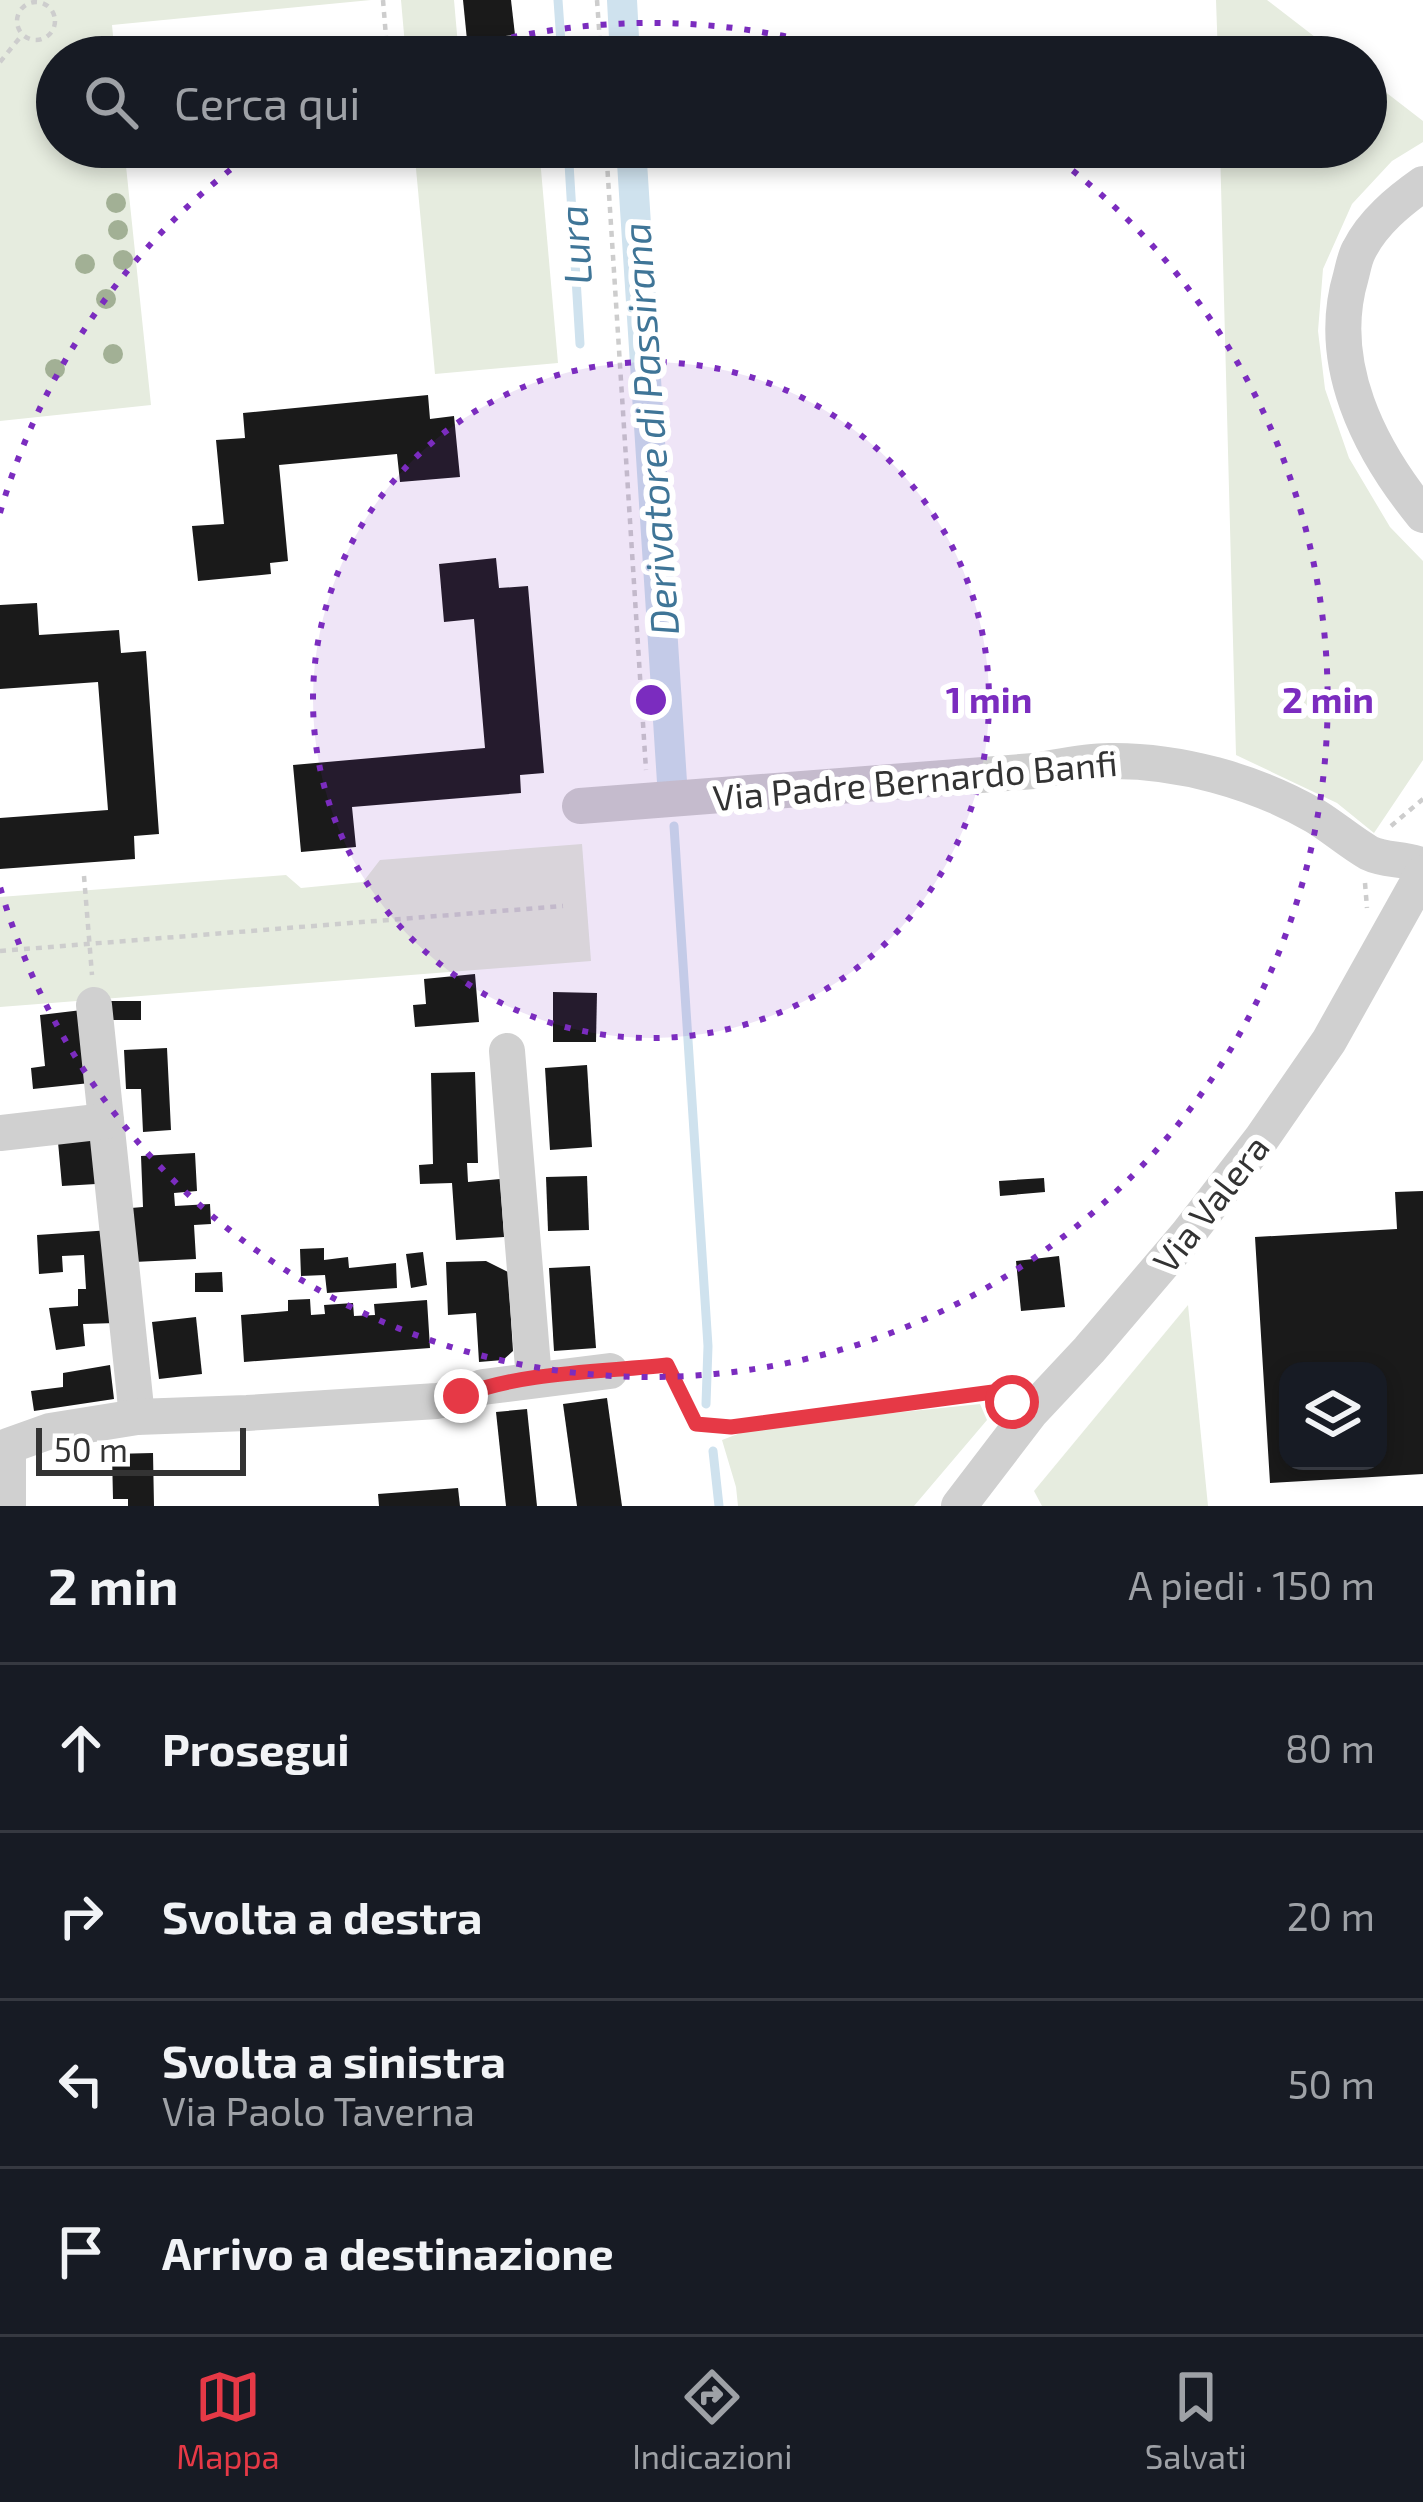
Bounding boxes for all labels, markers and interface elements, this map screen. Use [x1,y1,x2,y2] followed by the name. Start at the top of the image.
[36,36,1387,168] search box
[78,69,144,135] icon: search
[174,75,360,129] text: Cerca qui
[548,204,600,286] water label: Lura
[611,221,687,637] water label: Derivatore di Passirana
[946,677,1032,720] text: 1 min
[1282,677,1374,720] text: 2 min
[630,679,672,721] centre of rings
[711,740,1119,818] street label: Via Padre Bernardo Banfi
[1143,1126,1277,1280] street label: Via Valera
[1279,1362,1387,1470] map controls
[1279,1362,1387,1470] button: layers
[434,1369,488,1423] route end
[985,1375,1039,1429] route start
[36,1422,246,1475] scale bar
[54,1429,128,1469] text: 50 m
[48,1554,178,1615] text: 2 min
[1128,1561,1375,1608] text: A piedi · 150 m
[48,1715,114,1781] icon: ahead
[162,1721,350,1775] text: Prosegui
[1285,1724,1375,1771] text: 80 m
[48,1883,114,1949] icon: right
[162,1889,482,1943] text: Svolta a destra
[1287,1892,1375,1939] text: 20 m
[162,2033,506,2087] text: Svolta a sinistra
[48,2051,114,2117] icon: left
[1288,2060,1375,2107] text: 50 m
[162,2087,475,2134] text: Via Paolo Taverna
[48,2219,114,2285] icon: arrive
[162,2225,614,2279] text: Arrivo a destinazione
[176,2364,280,2476] tab: Mappa
[632,2364,792,2476] tab: Indicazioni
[1145,2364,1247,2476] tab: Salvati

